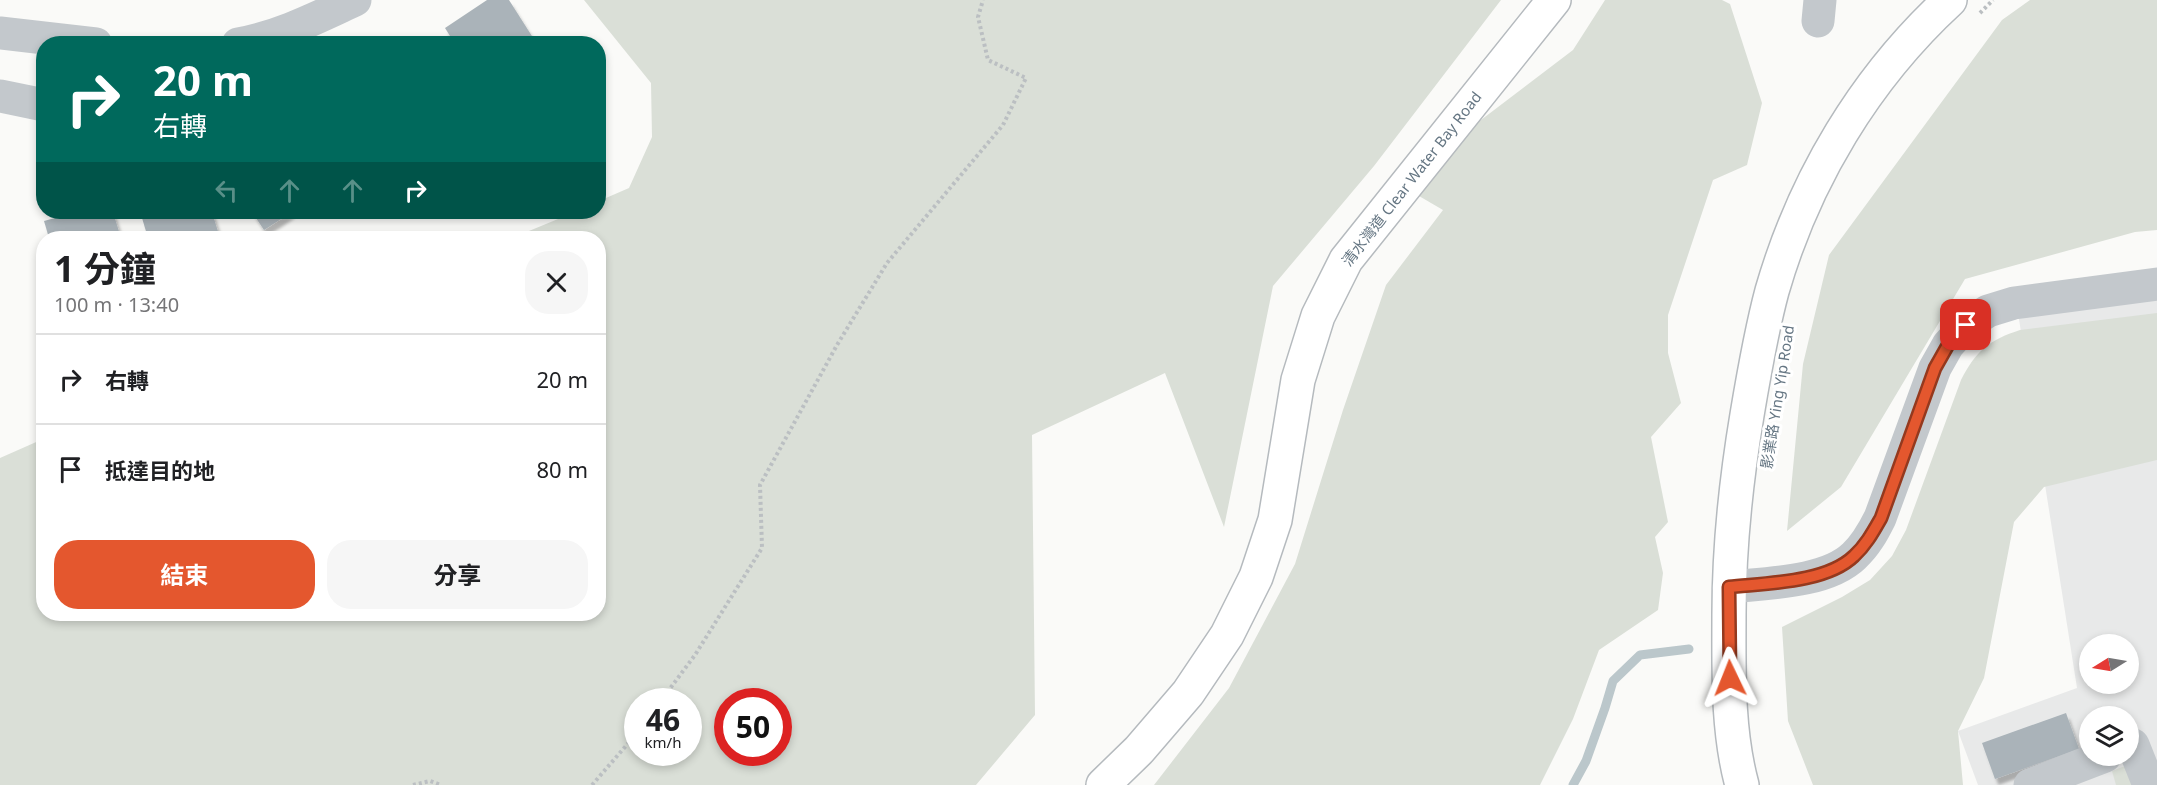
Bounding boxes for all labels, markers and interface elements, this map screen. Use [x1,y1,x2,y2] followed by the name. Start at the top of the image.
[153,51,253,108] text: 20 m
[54,60,132,138] icon: right
[1337,87,1486,270] street label: 清水灣道 Clear Water Bay Road
[153,107,207,144] text: 右轉
[210,174,243,207] icon: left
[273,174,306,207] icon: ahead
[336,174,369,207] icon: ahead
[399,174,432,207] icon: right
[54,244,156,293] text: 1 分鐘
[525,251,588,314] button: close
[54,291,179,318] text: 100 m · 13:40
[1940,299,1991,350] pin
[1949,308,1982,341] icon: arrive
[1756,324,1798,470] street label: 影業路 Ying Yip Road
[54,363,87,396] icon: right
[537,364,588,394] text: 20 m
[105,365,149,395] text: 右轉
[54,453,87,486] icon: arrive
[537,454,588,484] text: 80 m
[105,455,215,485] text: 抵達目的地
[54,540,315,609] button: 結束
[327,540,588,609] button: 分享
[2079,634,2139,694] north arrow
[2079,634,2139,766] map controls
[1698,646,1762,710] position arrow
[714,688,792,766] speed limit sign: 50
[646,699,680,740] text: 46
[2079,706,2139,766] button: layers
[645,732,681,752] text: km/h

